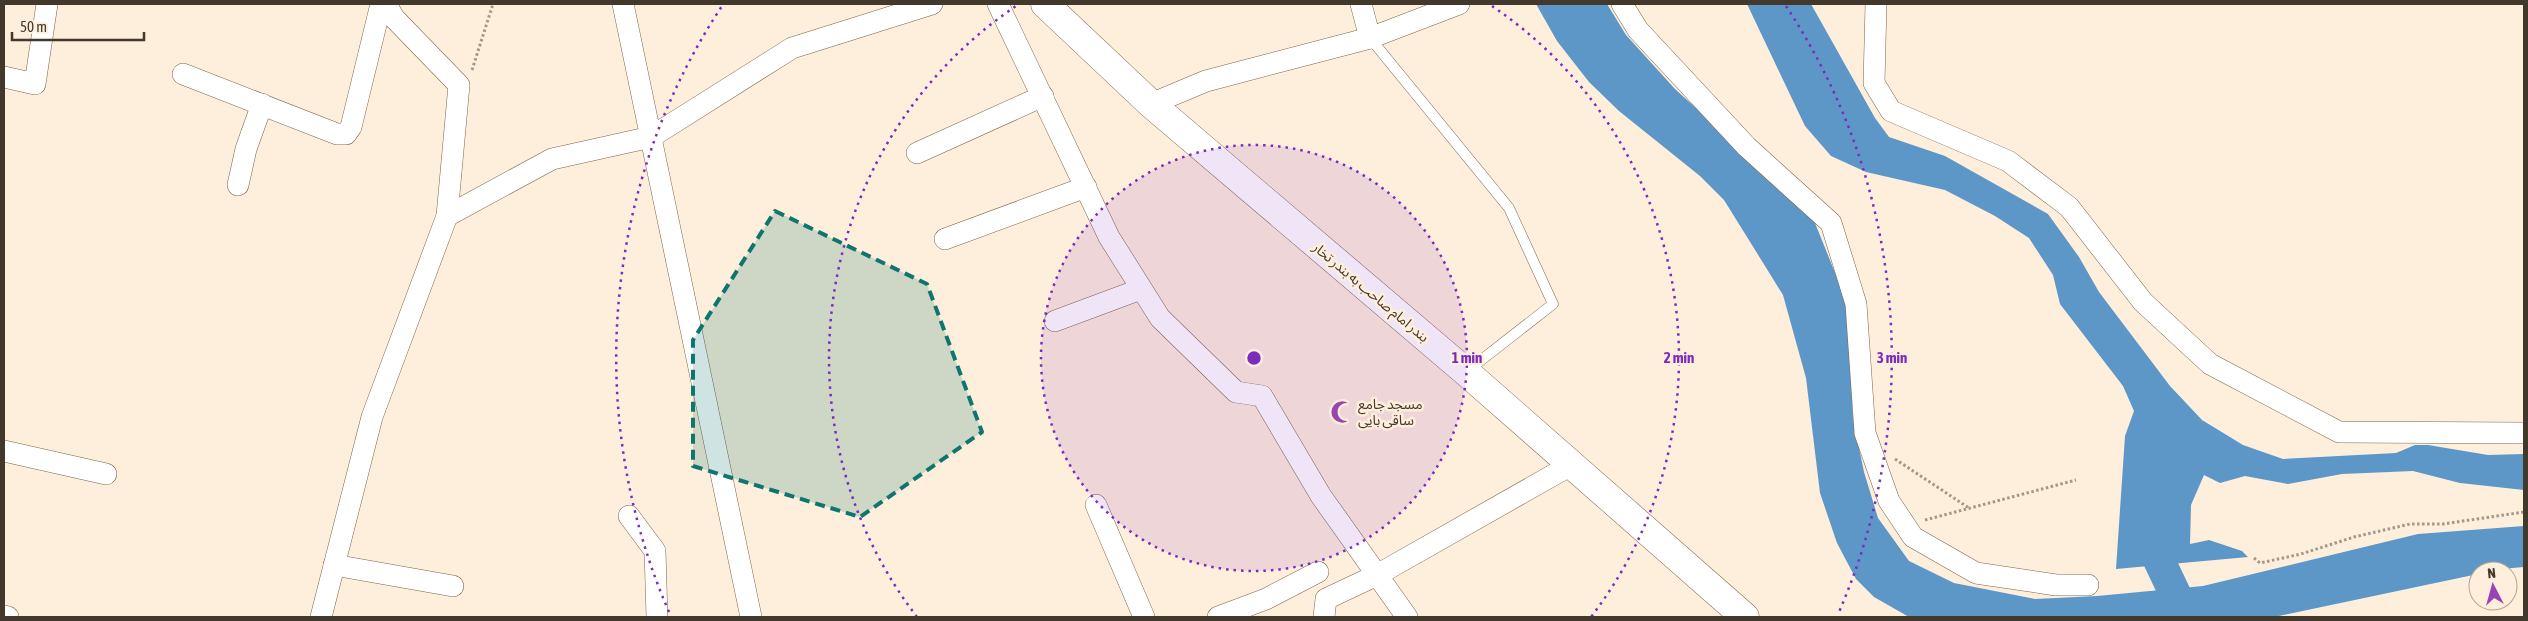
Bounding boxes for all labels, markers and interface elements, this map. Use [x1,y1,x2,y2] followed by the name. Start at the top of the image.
[12,10,145,42] scale bar
[20,18,47,35] text: 50 m
[1307,238,1432,348] street label: بندر امام صاحب به بندر تخار
[1245,349,1263,367] centre of rings
[1452,349,1482,366] text: 1 min
[1664,349,1694,366] text: 2 min
[1877,349,1907,366] text: 3 min
[1358,396,1423,429] place label: مسجد جامع ساقی بایی
[1329,399,1355,425] mosque icon: مسجد جامع ساقی بایی
[2468,561,2518,611] north arrow
[2487,565,2497,581] text: N

